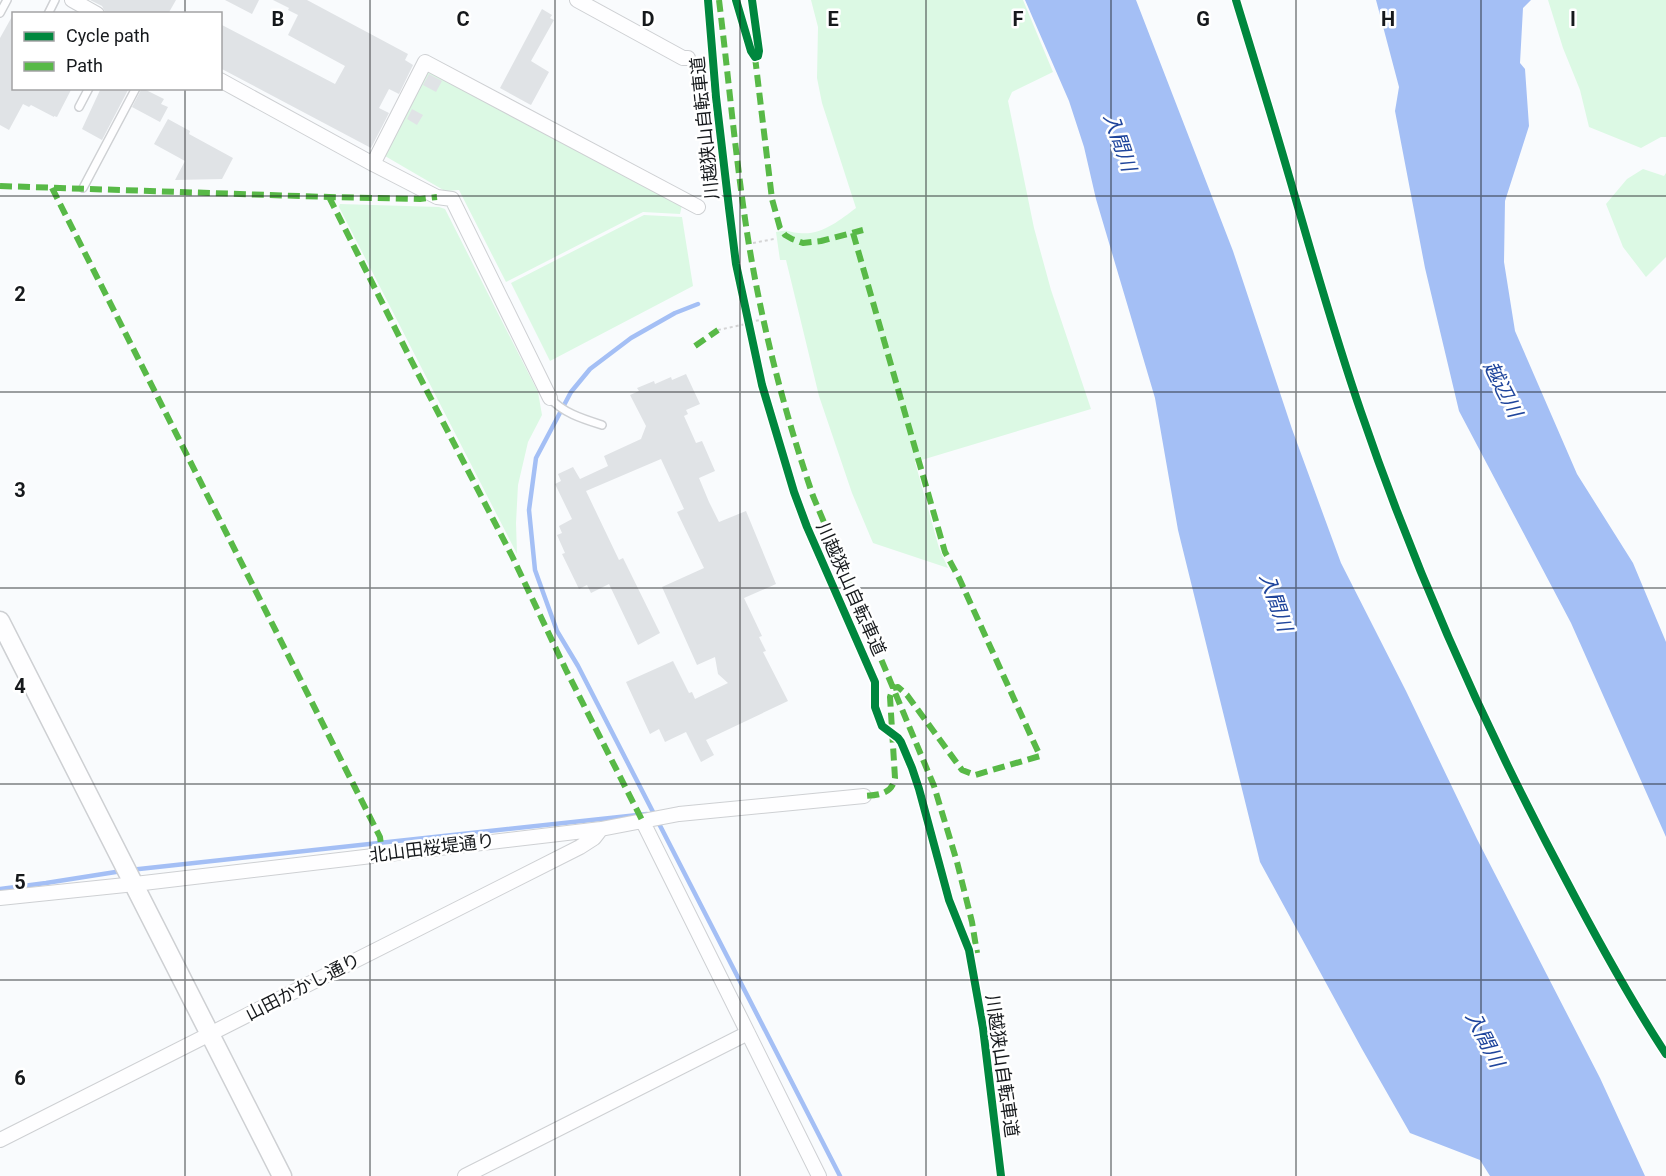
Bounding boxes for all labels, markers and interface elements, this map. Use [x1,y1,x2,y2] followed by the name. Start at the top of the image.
[272,7,284,31] text: B
[456,7,470,31] text: C
[642,7,655,31] text: D
[827,7,839,31] text: E
[1013,7,1024,31] text: F
[1196,7,1210,31] text: G
[1381,7,1395,31] text: H
[1570,7,1576,31] text: I
[12,12,222,90] legend
[66,25,150,46] text: Cycle path
[66,55,103,76] text: Path
[687,55,722,201] street label: 川越狭山自転車道
[1099,110,1142,176] water label: 入間川
[14,282,26,306] text: 2
[1479,357,1528,423] water label: 越辺川
[14,478,26,502] text: 3
[813,519,890,659] street label: 川越狭山自転車道
[1255,570,1298,636] water label: 入間川
[14,674,26,698] text: 4
[368,829,496,866] street label: 北山田桜堤通り
[14,870,26,894] text: 5
[242,949,364,1025] street label: 山田かかし通り
[982,993,1023,1139] street label: 川越狭山自転車道
[1461,1007,1510,1073] water label: 入間川
[14,1066,26,1090] text: 6

